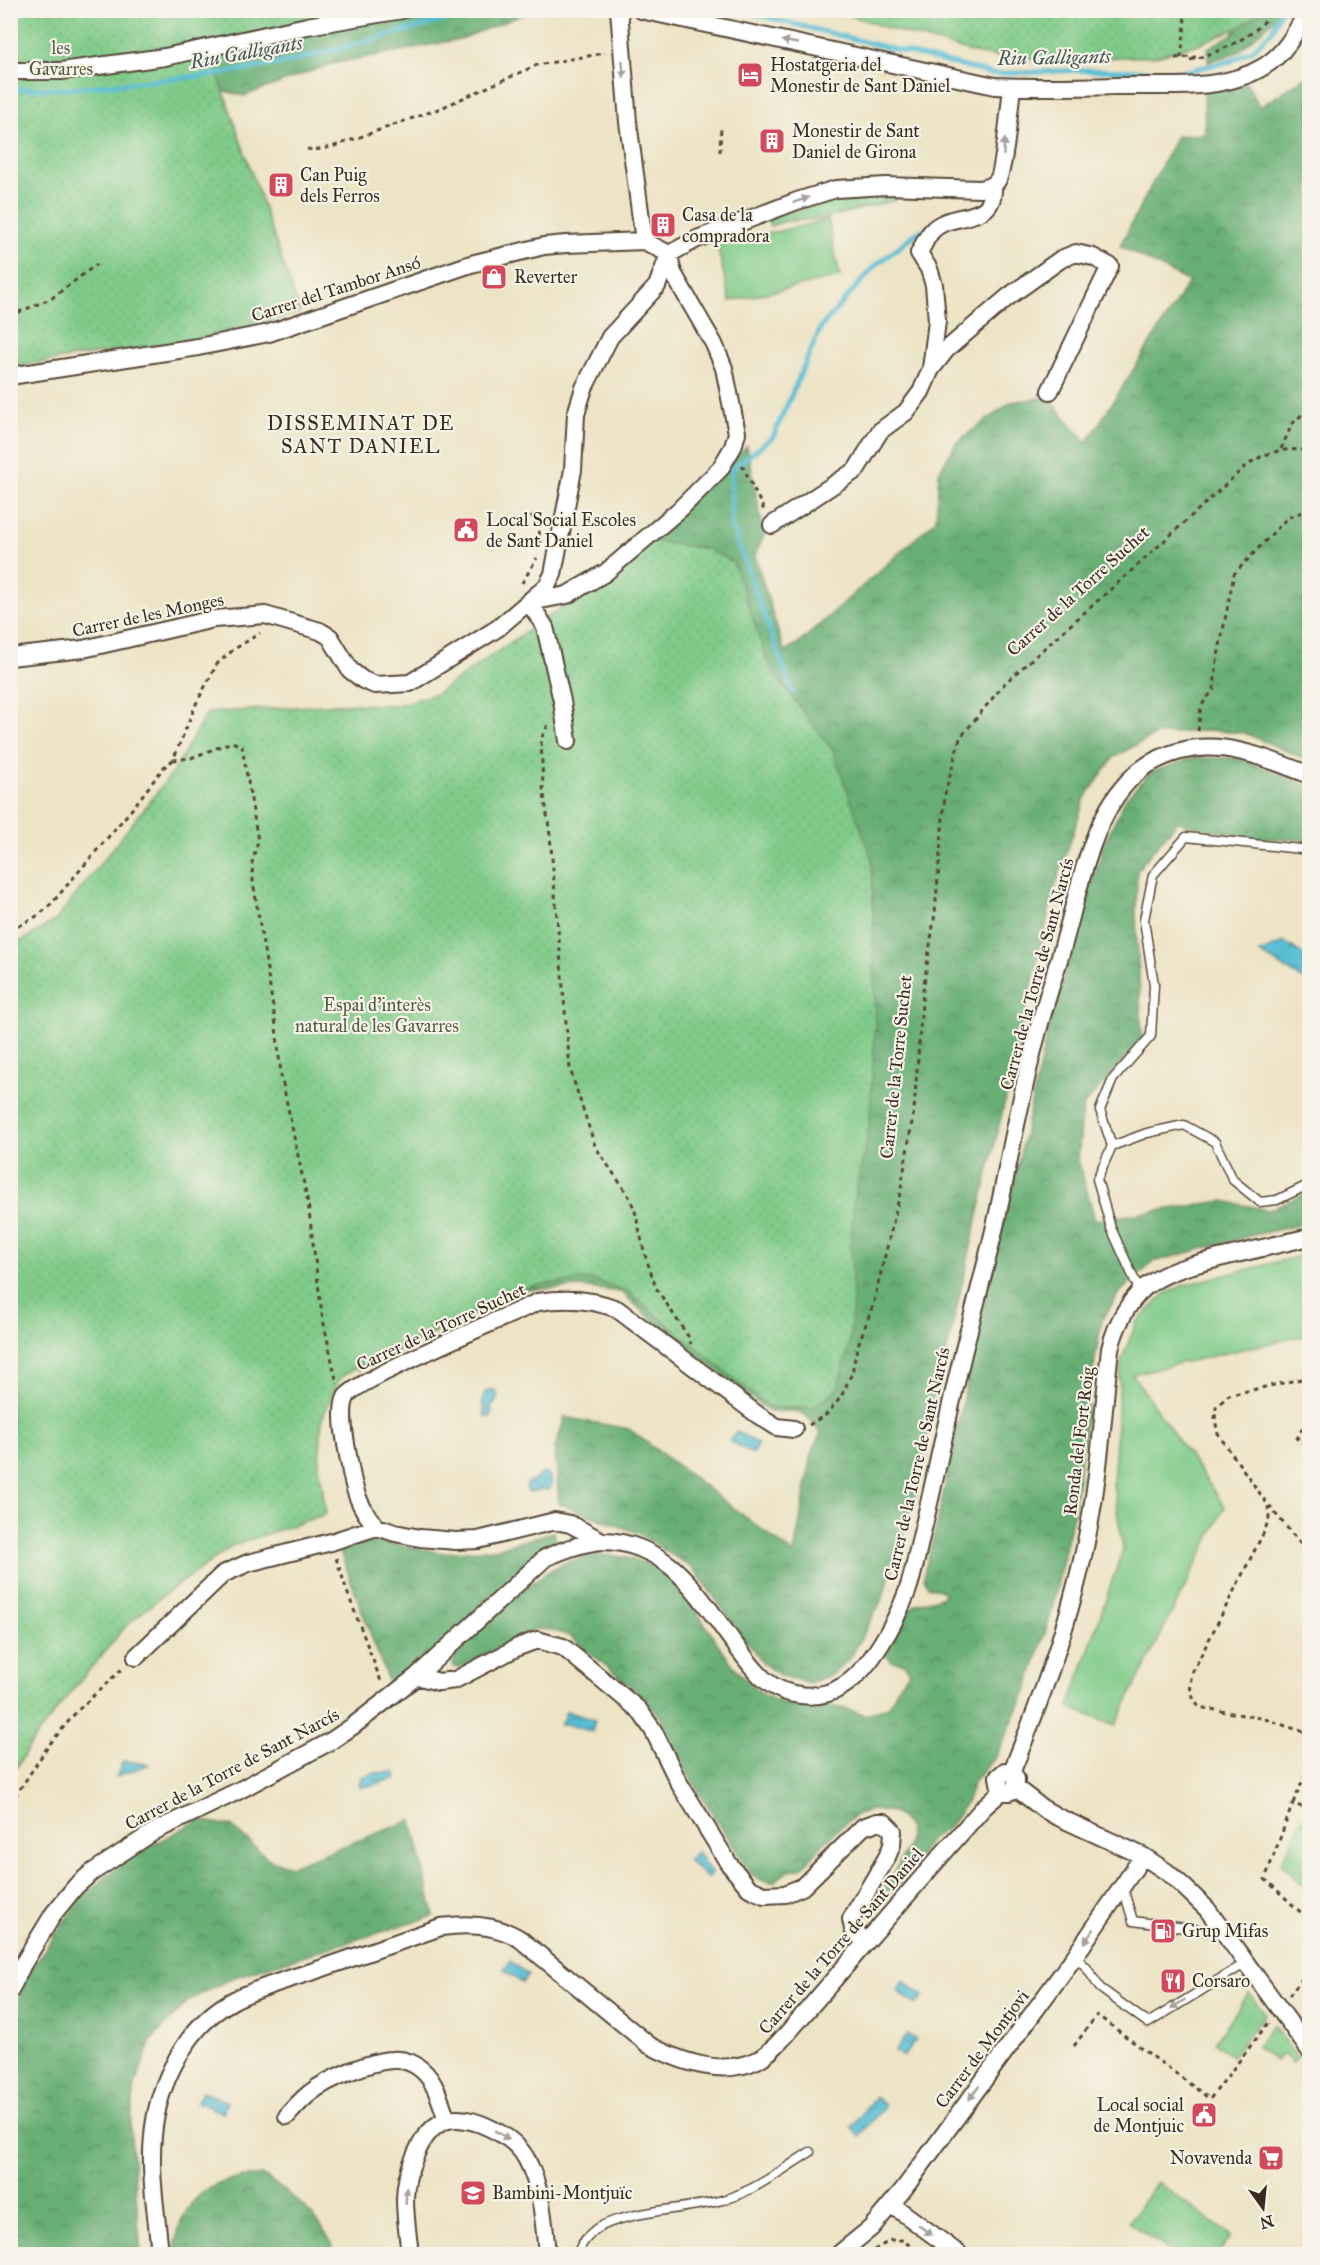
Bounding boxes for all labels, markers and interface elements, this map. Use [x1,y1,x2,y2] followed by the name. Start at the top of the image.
[187,30,305,74] water label: Riu Galligants
[29,37,93,80] park label: les Gavarres
[780,37,799,46] one-way arrow
[996,44,1112,70] water label: Riu Galligants
[770,54,950,97] place label: Hostatgeria del Monestir de Sant Daniel
[619,59,628,78] one-way arrow
[735,60,765,90] hotel icon: Hostatgeria del Monestir de Sant Daniel
[792,120,920,163] place label: Monestir de Sant Daniel de Girona
[757,126,787,156] building icon: Monestir de Sant Daniel de Girona
[999,137,1009,156] one-way arrow
[300,164,380,207] place label: Can Puig dels Ferros
[266,170,296,200] building icon: Can Puig dels Ferros
[792,195,810,204] one-way arrow
[682,204,770,247] place label: Casa de la compradora
[648,210,678,240] building icon: Casa de la compradora
[249,251,423,327] street label: Carrer del Tambor Ansó
[479,262,509,292] shop icon: Reverter
[514,266,578,288] place label: Reverter
[267,411,455,458] district label: DISSEMINAT DE SANT DANIEL
[486,509,636,552] place label: Local Social Escoles de Sant Daniel
[451,515,481,545] public building icon: Local Social Escoles de Sant Daniel
[1002,521,1154,661] street label: Carrer de la Torre Suchet
[70,588,226,643] street label: Carrer de les Monges
[995,856,1079,1092] street label: Carrer de la Torre de Sant Narcís
[875,974,917,1160] street label: Carrer de la Torre Suchet
[295,994,459,1037] park label: Espai d'interès natural de les Gavarres
[353,1278,530,1376] street label: Carrer de la Torre Suchet
[879,1345,955,1583] street label: Carrer de la Torre de Sant Narcís
[1059,1365,1100,1517] street label: Ronda del Fort Roig
[121,1703,343,1835] street label: Carrer de la Torre de Sant Narcís
[754,1843,928,2039] street label: Carrer de la Torre de Sant Daniel
[1148,1916,1178,1946] fuel station icon: Grup Mifas
[1182,1920,1268,1942] place label: Grup Mifas
[1084,1928,1096,1944] one-way arrow
[1158,1966,1188,1996] restaurant icon: Corsaro
[1192,1970,1250,1992] place label: Corsaro
[930,1985,1034,2113] street label: Carrer de Montjovi
[1170,1999,1186,2010] one-way arrow
[968,2085,980,2101] one-way arrow
[1094,2094,1184,2137] place label: Local social de Montjuic
[1189,2100,1219,2130] public building icon: Local social de Montjuic
[494,2129,510,2140] one-way arrow
[1256,2143,1286,2173] supermarket icon: Novavenda
[1170,2147,1252,2169] place label: Novavenda
[458,2178,488,2208] school or university icon: Bambini-Montjuïc
[1233,2178,1293,2238] north arrow
[492,2182,633,2204] place label: Bambini-Montjuïc
[401,2187,411,2206] one-way arrow
[1257,2211,1276,2233] text: N
[917,2223,932,2235] one-way arrow

